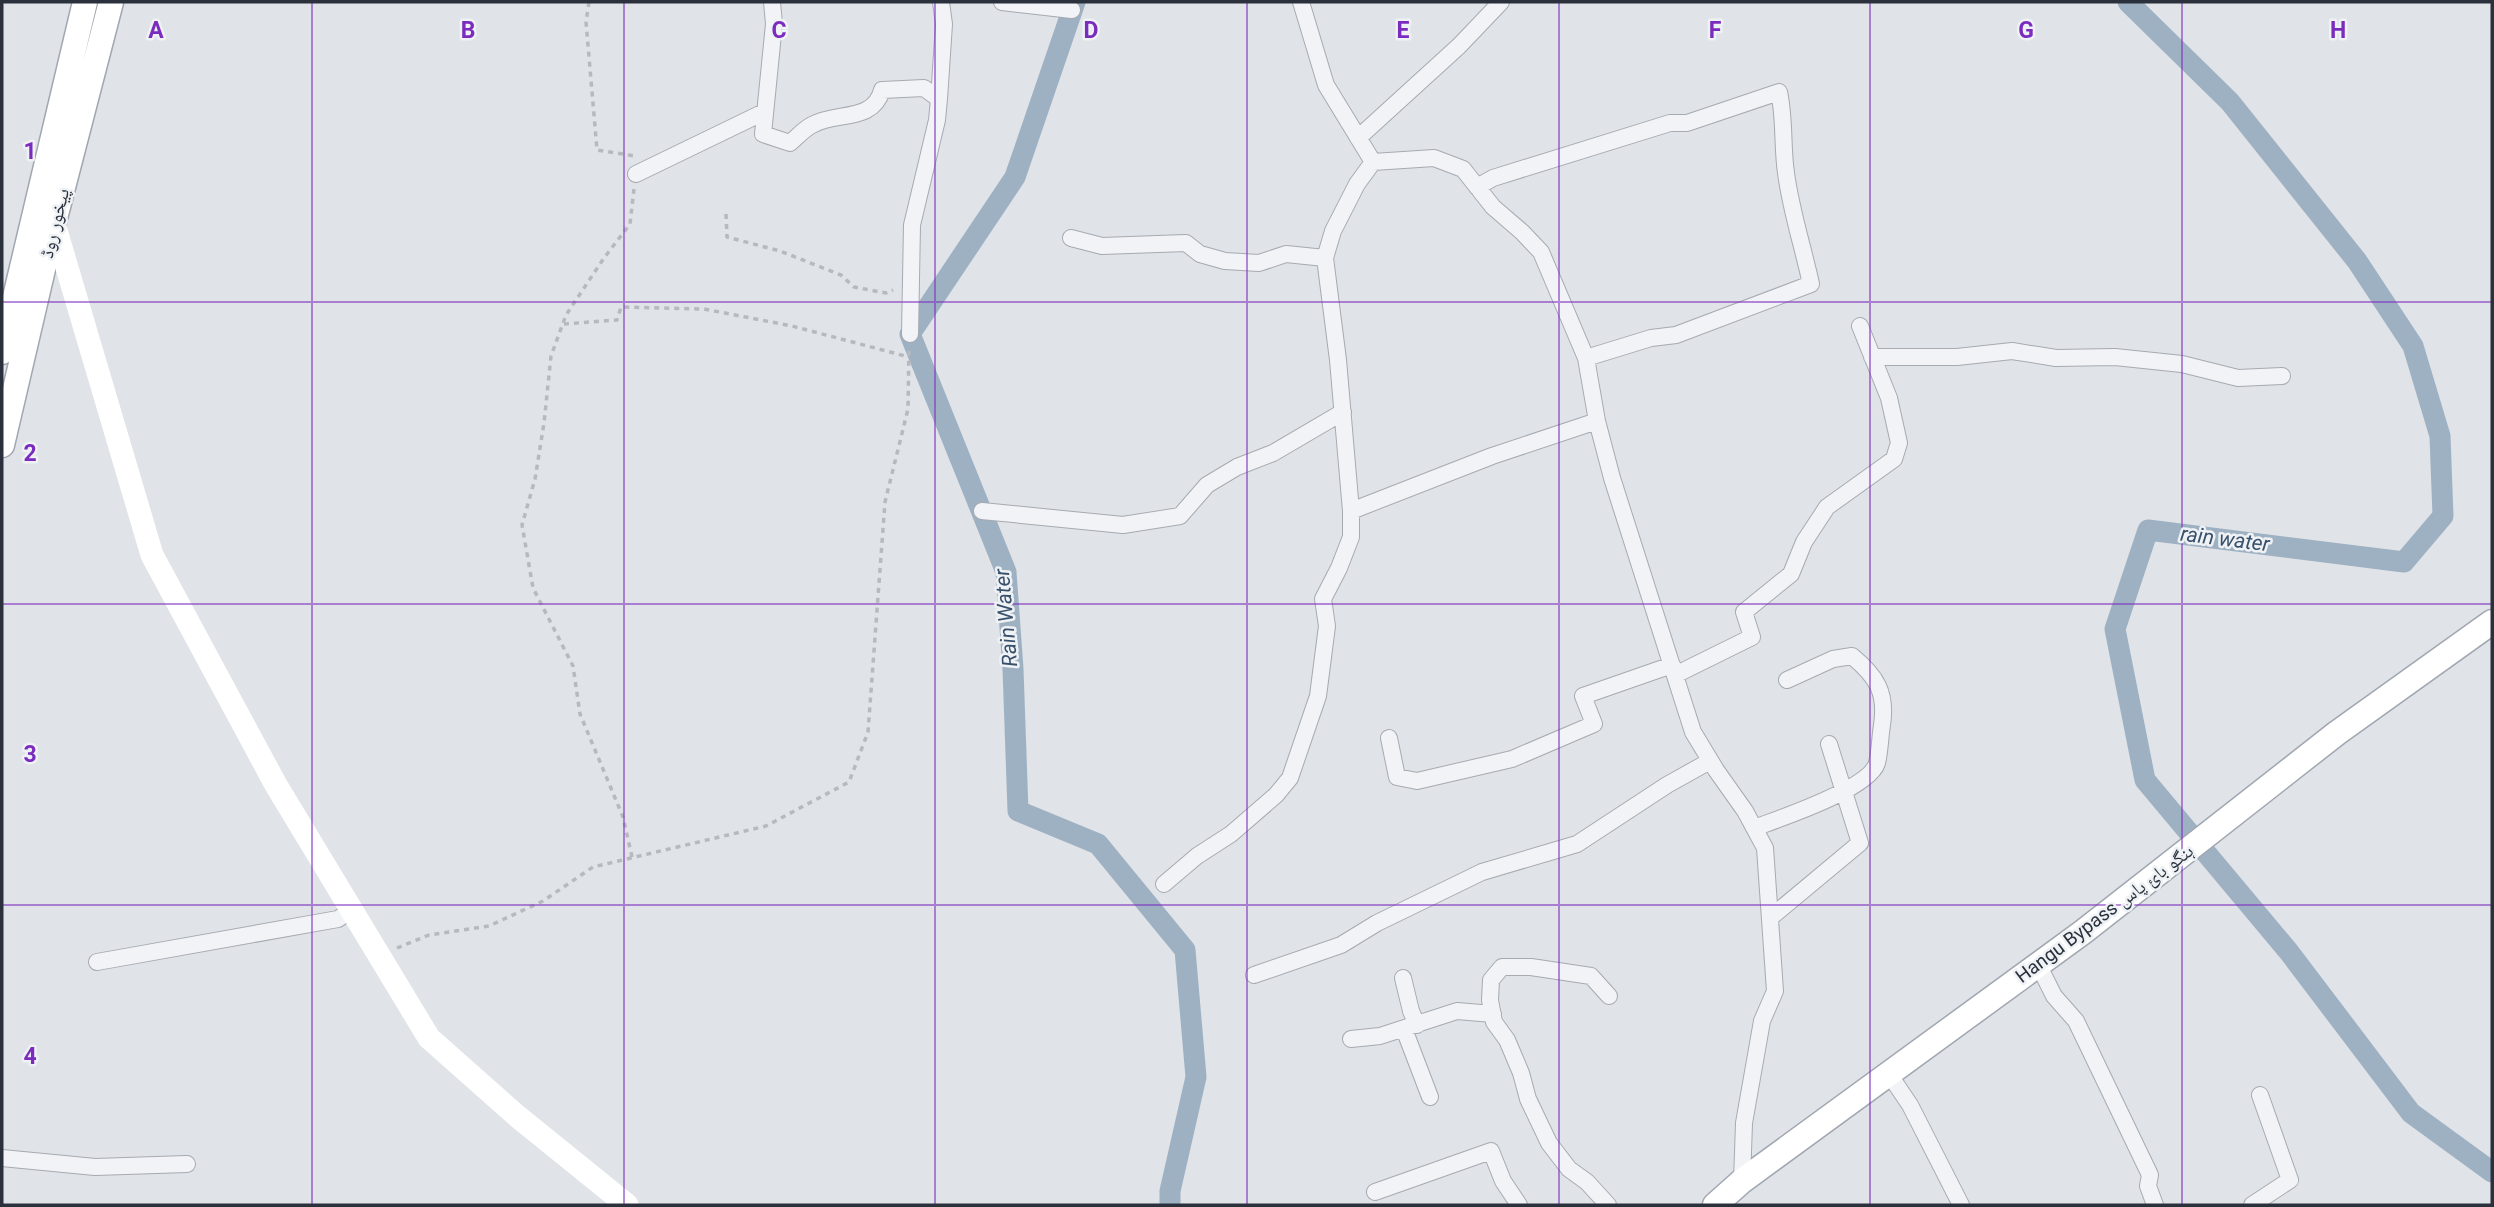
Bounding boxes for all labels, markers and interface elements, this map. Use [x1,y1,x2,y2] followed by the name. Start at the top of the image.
[148,17,164,44] text: A
[461,17,475,44] text: B
[771,17,787,44] text: C
[1084,17,1098,44] text: D
[1397,17,1410,44] text: E
[1709,17,1722,44] text: F
[2018,17,2034,44] text: G
[2330,17,2346,44] text: H
[23,138,37,165] text: 1
[35,186,74,260] street label: پیخور روڈ
[23,440,37,467] text: 2
[2179,522,2272,557] water label: rain water
[990,567,1022,668] water label: Rain Water
[23,741,37,768] text: 3
[2011,839,2198,988] street label: Hangu Bypass ہنگو بائ پاس
[23,1043,37,1070] text: 4

